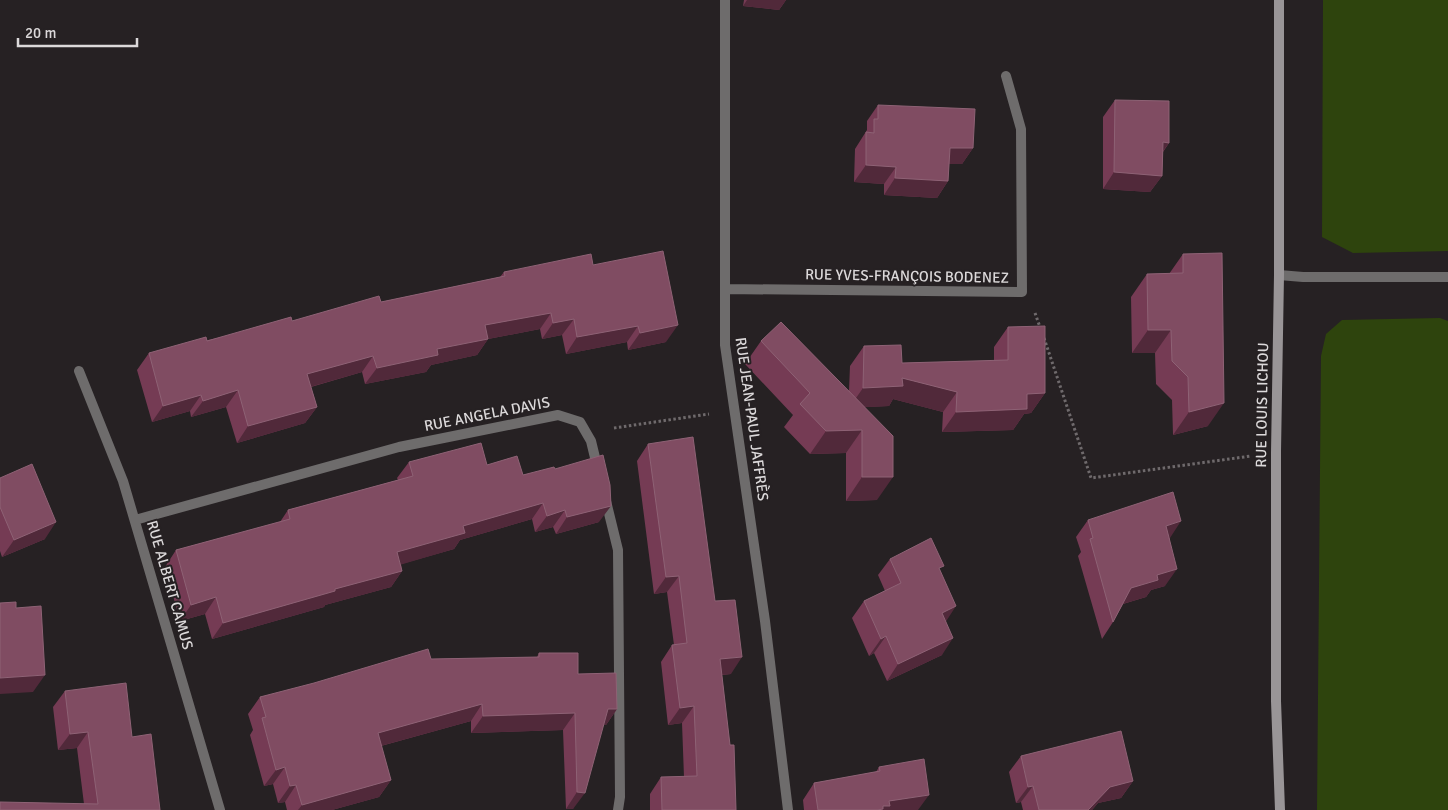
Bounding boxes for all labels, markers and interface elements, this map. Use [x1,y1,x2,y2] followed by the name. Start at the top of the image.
[18,15,136,47] scale bar
[25,24,56,42] text: 20 m
[805,265,1009,287] street label: RUE YVES-FRANÇOIS BODENEZ
[732,336,773,502] street label: RUE JEAN-PAUL JAFFRÈS
[1252,342,1272,468] street label: RUE LOUIS LICHOU
[423,393,551,435] street label: RUE ANGELA DAVIS
[143,519,197,651] street label: RUE ALBERT CAMUS

